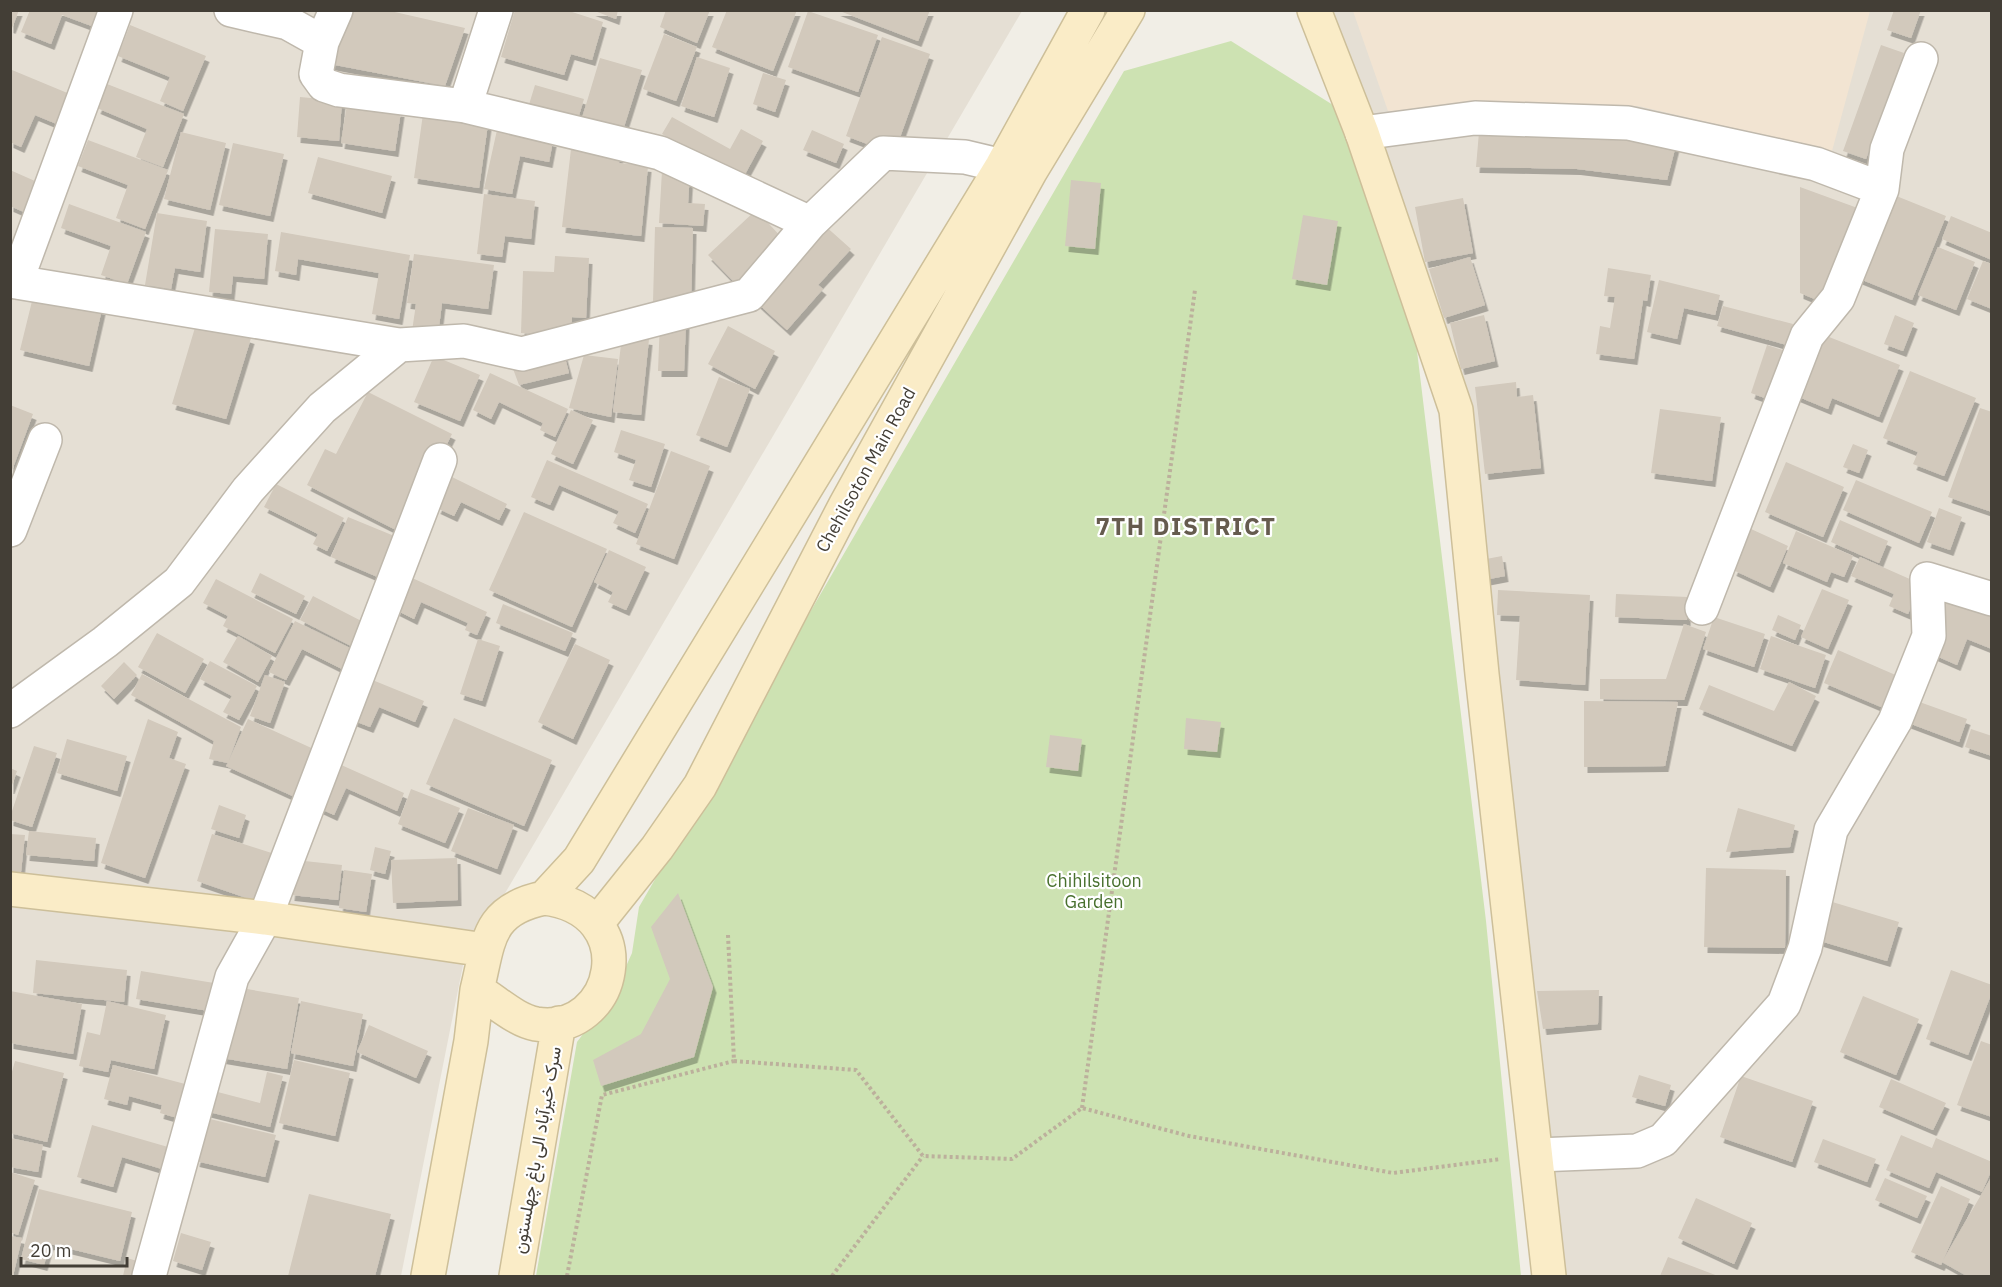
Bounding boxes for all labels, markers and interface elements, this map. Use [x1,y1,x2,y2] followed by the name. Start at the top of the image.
[811,383,920,556] street label: Chehilsoton Main Road
[1095,510,1277,542] district label: 7TH DISTRICT
[1046,869,1142,913] park label: Chihilsitoon Garden
[507,1045,567,1255] street label: سرک خیرآباد الی باغ چهلستون
[21,1230,128,1268] scale bar
[30,1239,72,1262] text: 20 m

